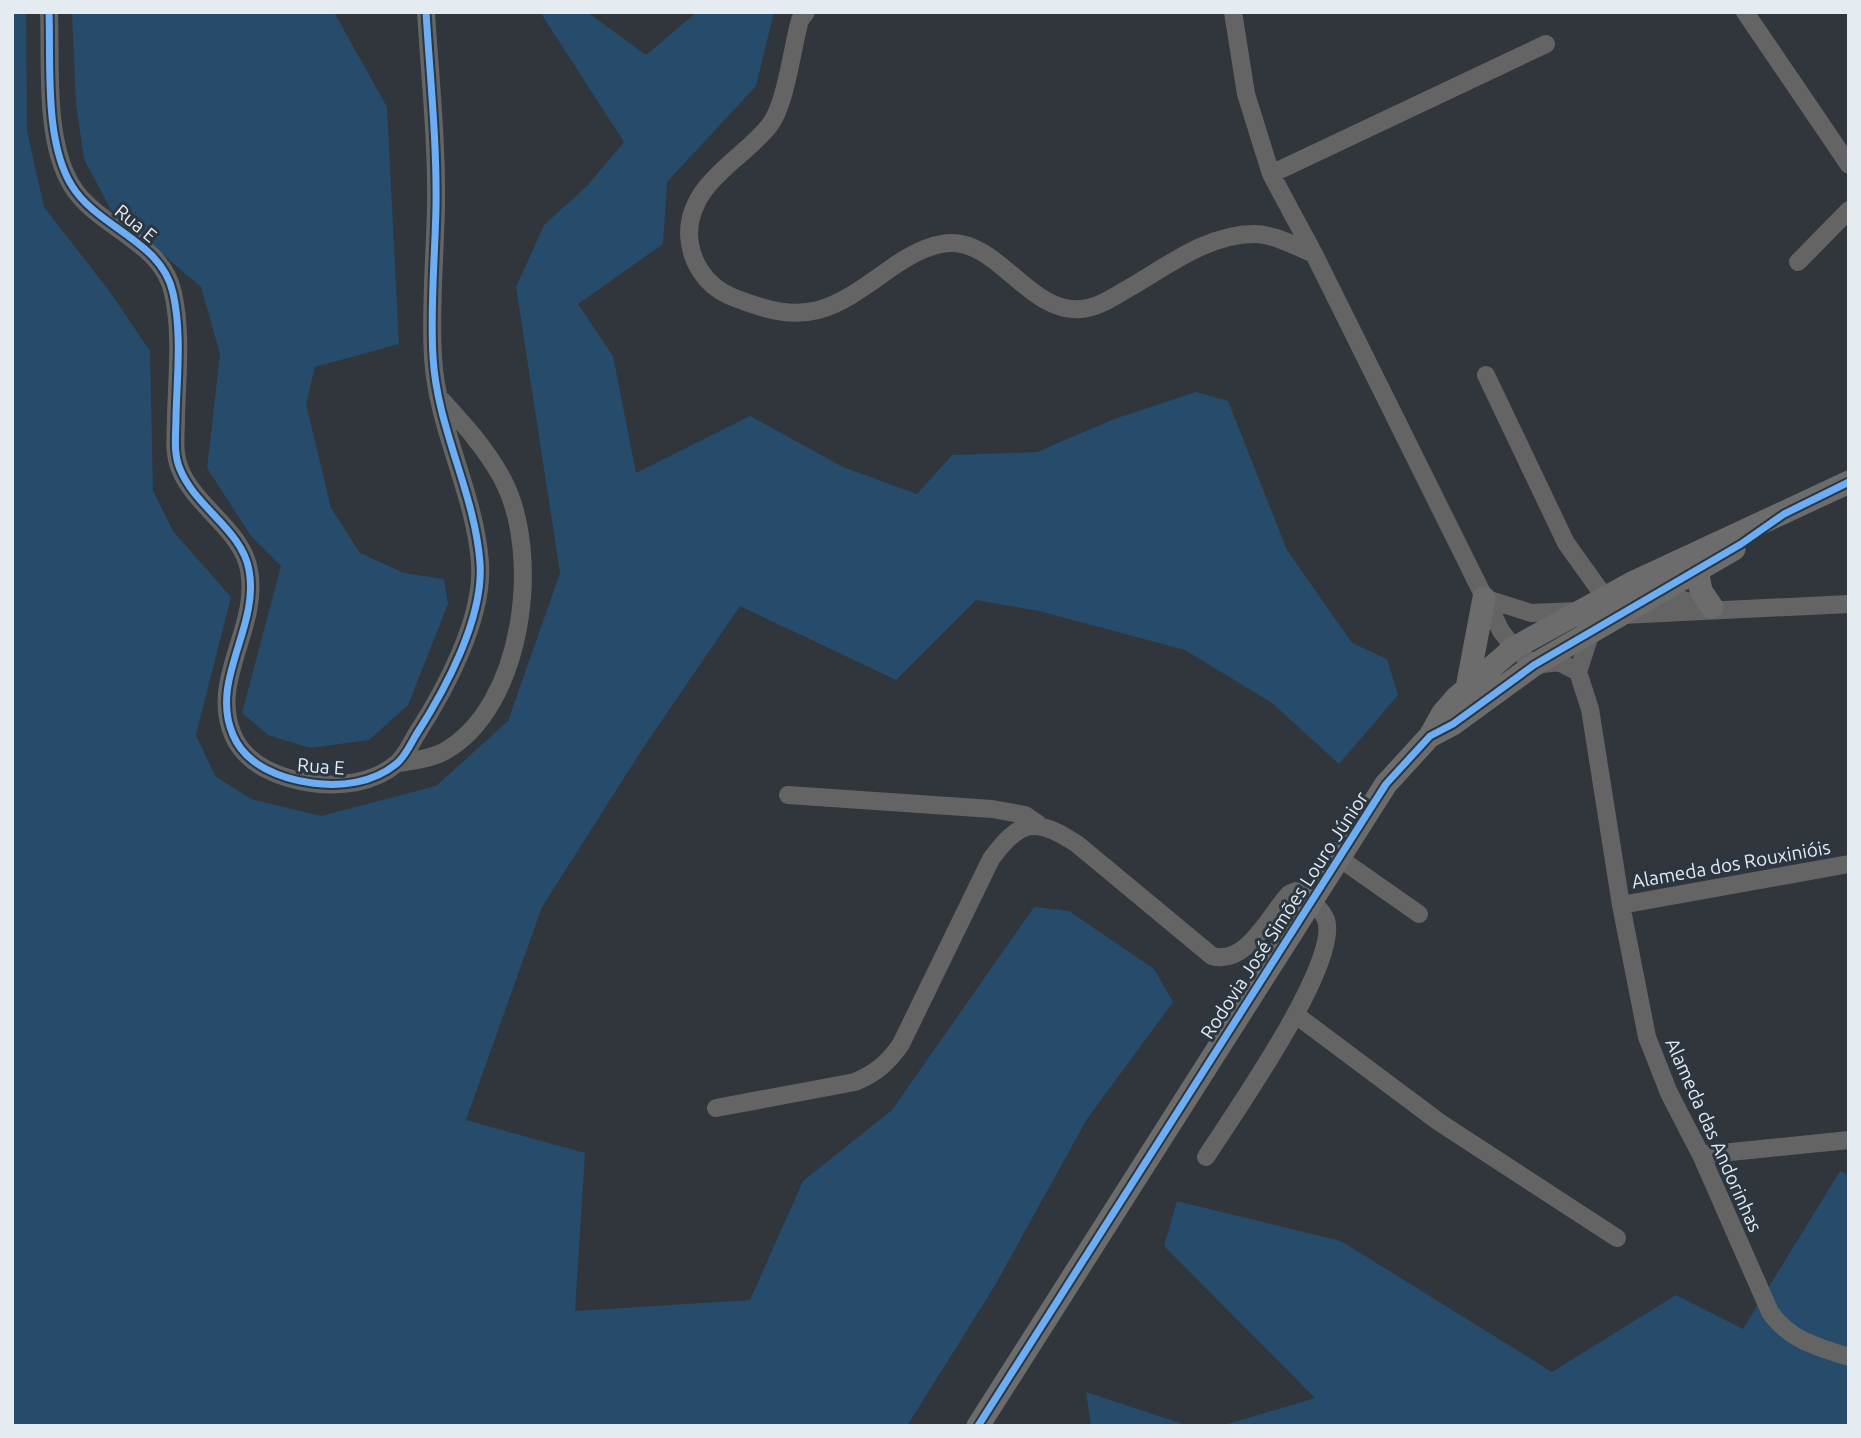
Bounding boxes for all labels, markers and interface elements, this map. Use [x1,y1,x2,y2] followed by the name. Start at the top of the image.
[111,200,161,246] street label: Rua E
[297,753,345,779] street label: Rua E
[1196,787,1372,1043] street label: Rodovia José Simões Louro Júnior
[1630,836,1832,892] street label: Alameda dos Rouxinióis
[1661,1035,1767,1235] street label: Alameda das Andorinhas

